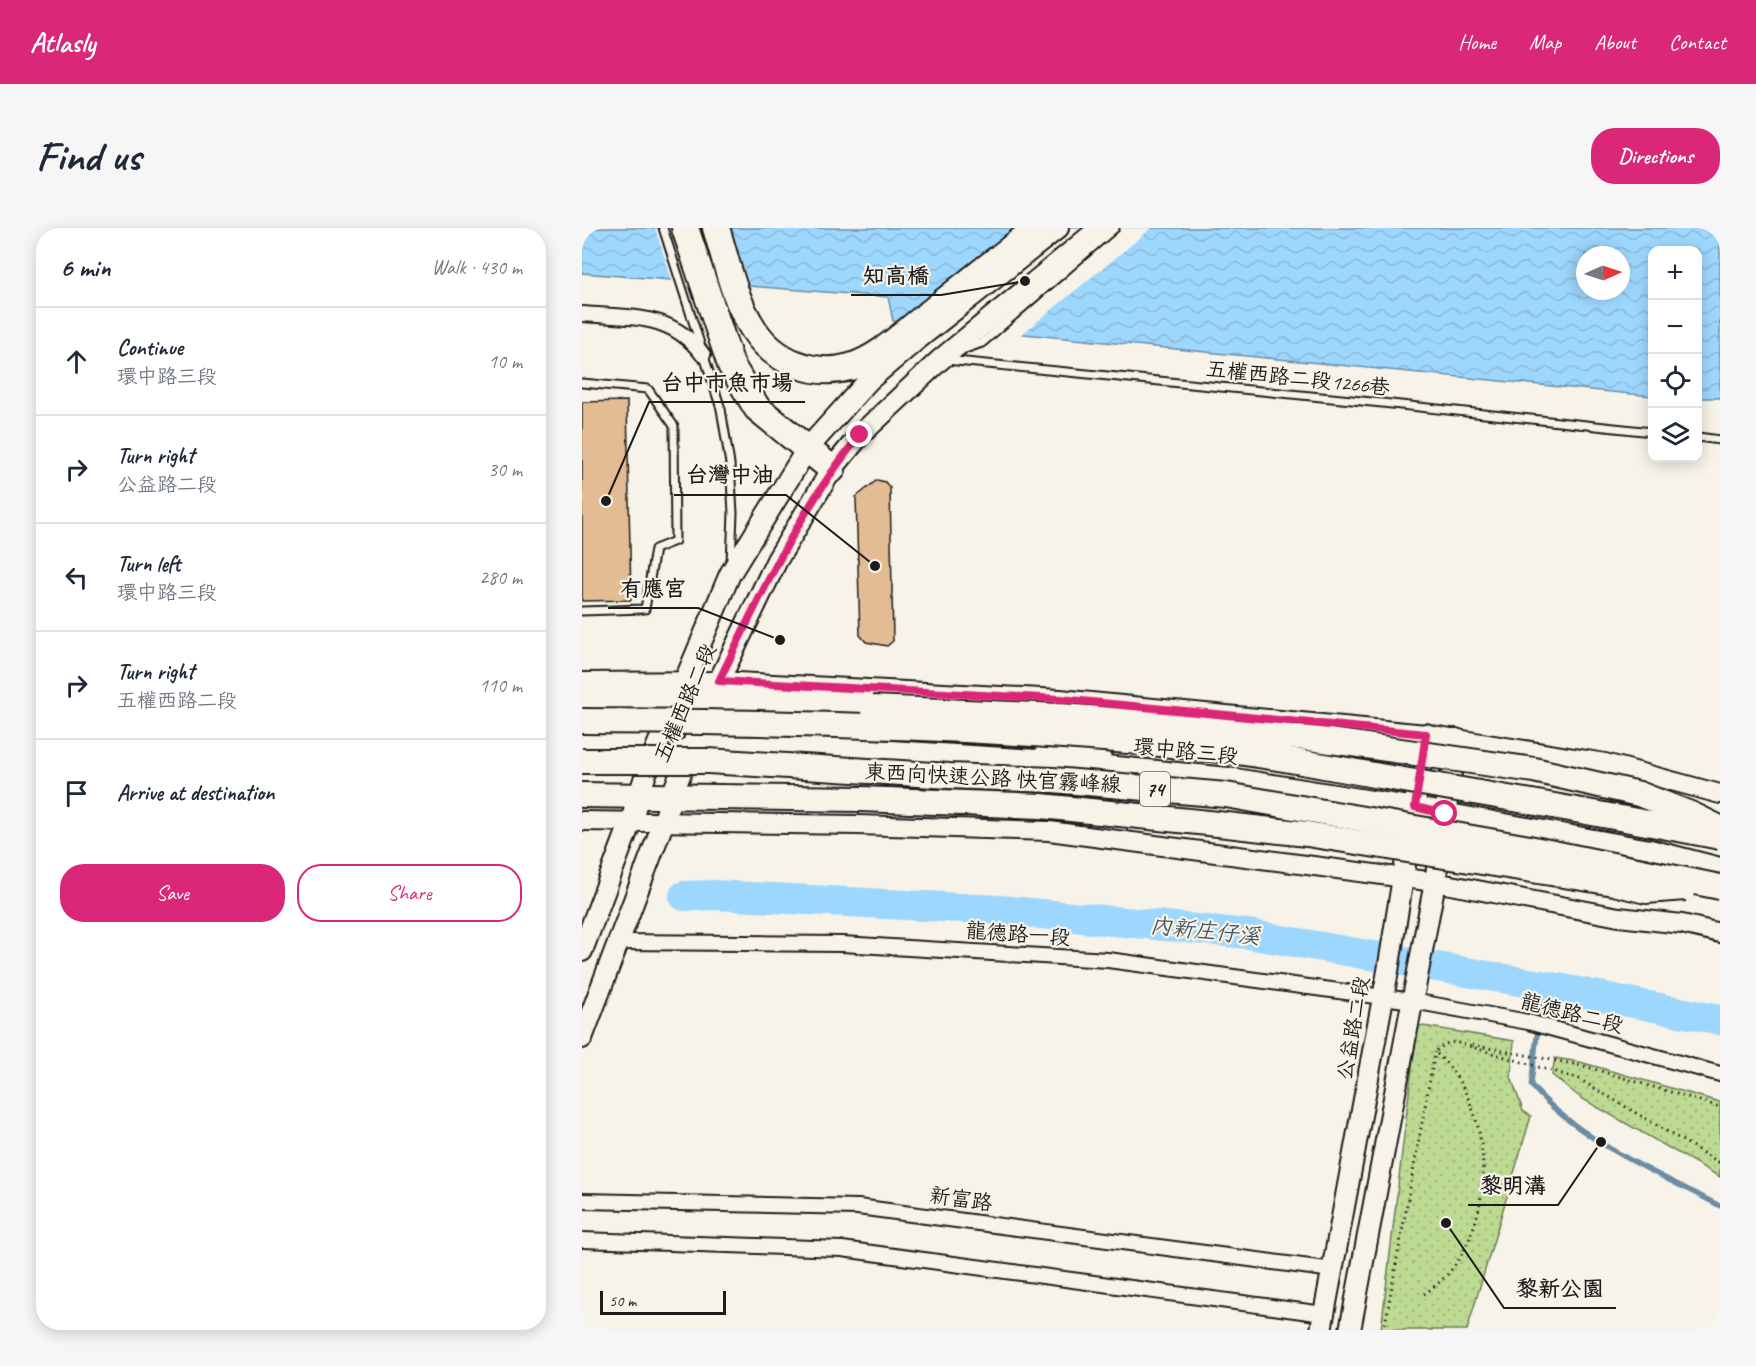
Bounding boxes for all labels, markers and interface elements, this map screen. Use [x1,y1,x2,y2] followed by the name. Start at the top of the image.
[30,25,95,60] text: Atlasly
[1458,29,1496,55] text: Home
[1529,29,1561,55] text: Map
[1594,29,1636,55] text: About
[1669,29,1726,55] text: Contact
[1591,128,1720,184] button: Directions
[36,130,141,183] text: Find us
[1576,246,1630,300] north arrow
[1648,246,1702,462] map controls
[1648,246,1702,300] button: +
[60,251,110,284] text: 6 min
[432,255,522,280] text: Walk · 430 m
[851,255,941,295] callout: 知高橋
[863,262,929,290] text: 知高橋
[1648,300,1702,354] button: −
[117,334,183,362] text: Continue
[60,345,93,378] icon: ahead
[488,349,522,374] text: 10 m
[1648,354,1702,408] button: locate
[1205,355,1391,401] street label: 五權西路二段1266巷
[649,362,805,402] callout: 台中市魚市場
[117,364,217,389] text: 環中路三段
[661,369,793,397] text: 台中市魚市場
[1648,408,1702,462] button: layers
[846,421,872,447] route end
[117,442,194,470] text: Turn right
[60,453,93,486] icon: right
[674,455,786,495] callout: 台灣中油
[488,457,522,482] text: 30 m
[686,461,774,489] text: 台灣中油
[117,472,217,497] text: 公益路二段
[117,550,181,578] text: Turn left
[60,561,93,594] icon: left
[479,565,522,590] text: 280 m
[608,568,698,608] callout: 有應宮
[620,575,686,603] text: 有應宮
[117,580,217,605] text: 環中路三段
[648,640,722,766] street label: 五權西路二段
[117,658,194,686] text: Turn right
[60,669,93,702] icon: right
[479,673,522,698] text: 110 m
[117,688,237,713] text: 五權西路二段
[1132,733,1240,769] street label: 環中路三段
[864,758,1122,798] street label: 東西向快速公路 快官霧峰線
[1140,772,1170,806] road number: 74
[60,777,93,810] icon: arrive
[117,779,274,807] text: Arrive at destination
[1431,800,1457,826] route start
[60,864,285,922] button: Save
[297,864,522,922] button: Share
[1149,911,1262,951] water label: 內新庄仔溪
[965,917,1071,951] street label: 龍德路一段
[1331,974,1375,1082] street label: 公益路二段
[1518,988,1626,1038] street label: 龍德路二段
[1468,1165,1558,1205] callout: 黎明溝
[1480,1172,1546,1200] text: 黎明溝
[928,1182,994,1216] street label: 新富路
[1504,1268,1616,1308] callout: 黎新公園
[1516,1275,1604,1303] text: 黎新公園
[600,1288,726,1316] scale bar
[609,1291,636,1311] text: 50 m

